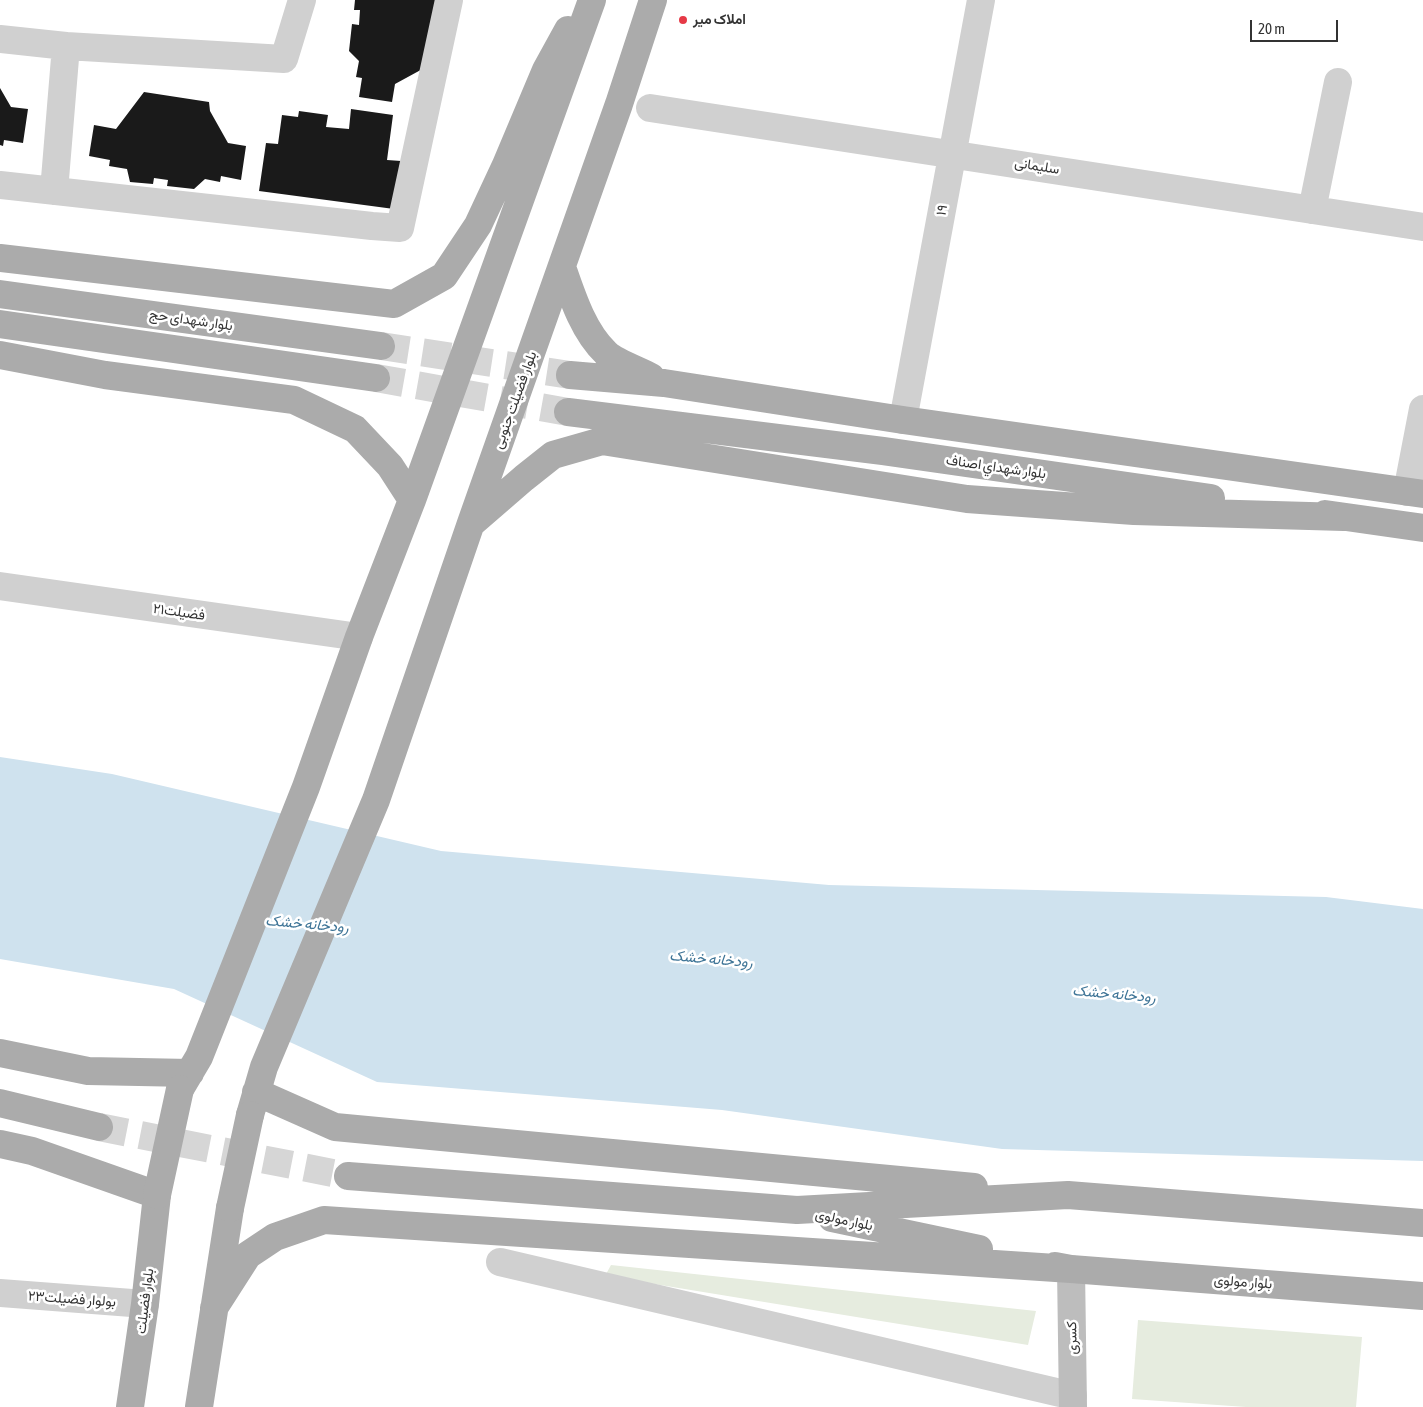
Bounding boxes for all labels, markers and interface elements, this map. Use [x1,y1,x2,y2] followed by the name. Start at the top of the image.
[1253,10,1340,42] scale bar
[693,12,746,28] place label: املاک میر
[677,14,689,26] marker: املاک میر
[1258,20,1285,37] text: 20 m
[1013,154,1061,178] street label: سلیمانی
[933,203,951,217] street label: ۱۹
[148,306,234,334] street label: بلوار شهدای حج
[490,349,540,451] street label: بلوار فضیلت جنوبی
[945,452,1047,482] street label: بلوار شهداي اصناف
[152,600,206,624] street label: فضیلت۲۱
[265,911,349,937] water label: رودخانه خشک
[669,946,753,972] water label: رودخانه خشک
[1072,981,1156,1007] water label: رودخانه خشک
[814,1206,874,1234] street label: بلوار مولوی
[133,1267,157,1335] street label: بلوار فضیلت
[1213,1272,1273,1292] street label: بلوار مولوی
[27,1288,117,1310] street label: بولوار فضیلت۲۳
[1063,1321,1081,1355] street label: کسری

